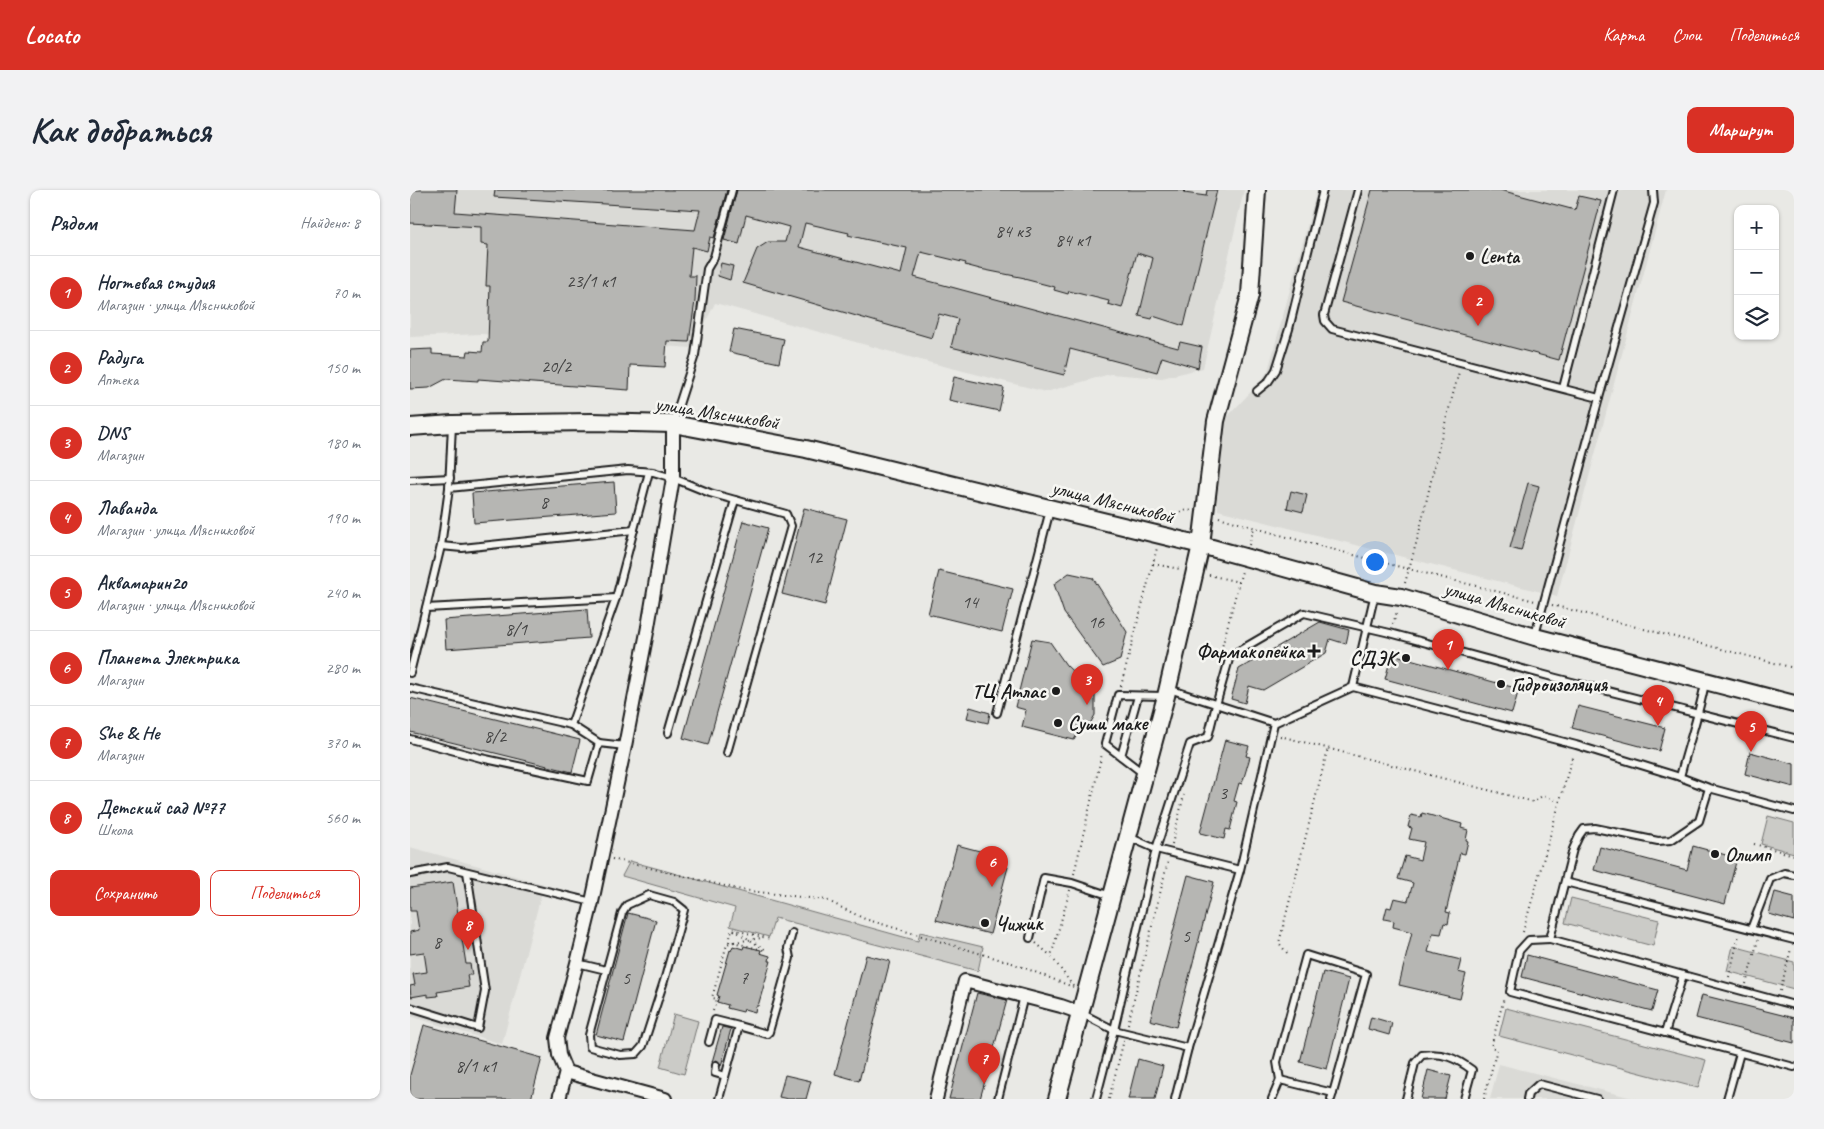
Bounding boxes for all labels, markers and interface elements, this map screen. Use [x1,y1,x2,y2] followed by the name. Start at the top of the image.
[25,20,79,50] text: Locato
[1603,24,1644,46] text: Карта
[1672,24,1701,46] text: Слои
[1729,24,1799,46] text: Поделиться
[1687,107,1794,153] button: Маршрут
[30,108,211,153] text: Как добраться
[1734,205,1779,340] map controls
[1734,205,1779,250] button: +
[50,210,97,236] text: Рядом
[300,213,360,233] text: Найдено: 8
[995,220,1033,242] house number: 84 к3
[1055,229,1092,251] house number: 84 к1
[1480,244,1521,269] place label: Lenta
[1464,250,1476,262] marker: Lenta
[1734,250,1779,295] button: −
[566,270,617,292] house number: 23/1 к1
[97,271,215,295] text: Ногтевая студия
[62,283,70,303] text: 1
[333,283,360,303] text: 70 m
[1462,285,1494,326] pin: 2
[97,295,255,315] text: Магазин · улица Мясниковой
[1734,295,1779,340] button: layers
[97,346,143,370] text: Радуга
[541,355,573,377] house number: 20/2
[62,358,70,378] text: 2
[326,358,360,378] text: 150 m
[97,370,138,390] text: Аптека
[652,391,782,435] street label: улица Мясниковой
[97,421,128,445] text: DNS
[62,433,70,453] text: 3
[326,433,360,453] text: 180 m
[97,445,144,465] text: Магазин
[1048,474,1178,530] street label: улица Мясниковой
[540,491,550,513] house number: 8
[97,496,156,520] text: Лаванда
[62,508,70,528] text: 4
[326,508,360,528] text: 190 m
[97,520,255,540] text: Магазин · улица Мясниковой
[806,546,824,568] house number: 12
[1362,549,1388,575] your location
[97,571,186,595] text: Аквамарин2о
[1440,575,1570,635] street label: улица Мясниковой
[63,583,69,603] text: 5
[326,583,360,603] text: 240 m
[962,591,980,613] house number: 14
[97,595,255,615] text: Магазин · улица Мясниковой
[1088,611,1105,633] house number: 16
[505,618,528,640] house number: 8/1
[1432,629,1464,670] pin: 1
[1196,639,1306,664] place label: Фармакопейка
[1308,645,1320,657] marker: Фармакопейка
[97,646,238,670] text: Планета Электрика
[1350,646,1400,671] place label: СДЭК
[1400,652,1412,664] marker: СДЭК
[62,658,70,678] text: 6
[326,658,360,678] text: 280 m
[1071,664,1103,705] pin: 3
[97,670,144,690] text: Магазин
[1511,672,1609,697] place label: Гидроизоляция
[1495,678,1507,690] marker: Гидроизоляция
[972,679,1047,704] place label: ТЦ Атлас
[1050,685,1062,697] marker: ТЦ Атлас
[1642,685,1674,726] pin: 4
[1068,711,1150,736] place label: Суши маке
[1735,711,1767,752] pin: 5
[1052,717,1064,729] marker: Суши маке
[97,721,159,745] text: She & He
[484,725,508,747] house number: 8/2
[62,733,70,753] text: 7
[326,733,360,753] text: 370 m
[97,745,144,765] text: Магазин
[1219,782,1229,804] house number: 3
[97,796,224,820] text: Детский сад №77
[62,808,70,828] text: 8
[326,808,360,828] text: 560 m
[97,820,132,840] text: Школа
[1725,842,1772,867] place label: Олимп
[976,846,1008,887] pin: 6
[1709,848,1721,860] marker: Олимп
[50,870,200,916] button: Сохранить
[210,870,360,916] button: Поделиться
[452,909,484,950] pin: 8
[995,911,1045,936] place label: Чижик
[979,917,991,929] marker: Чижик
[1182,925,1191,947] house number: 5
[433,931,443,953] house number: 8
[622,967,631,989] house number: 5
[740,967,749,989] house number: 7
[968,1043,1000,1084] pin: 7
[455,1055,498,1077] house number: 8/1 к1

